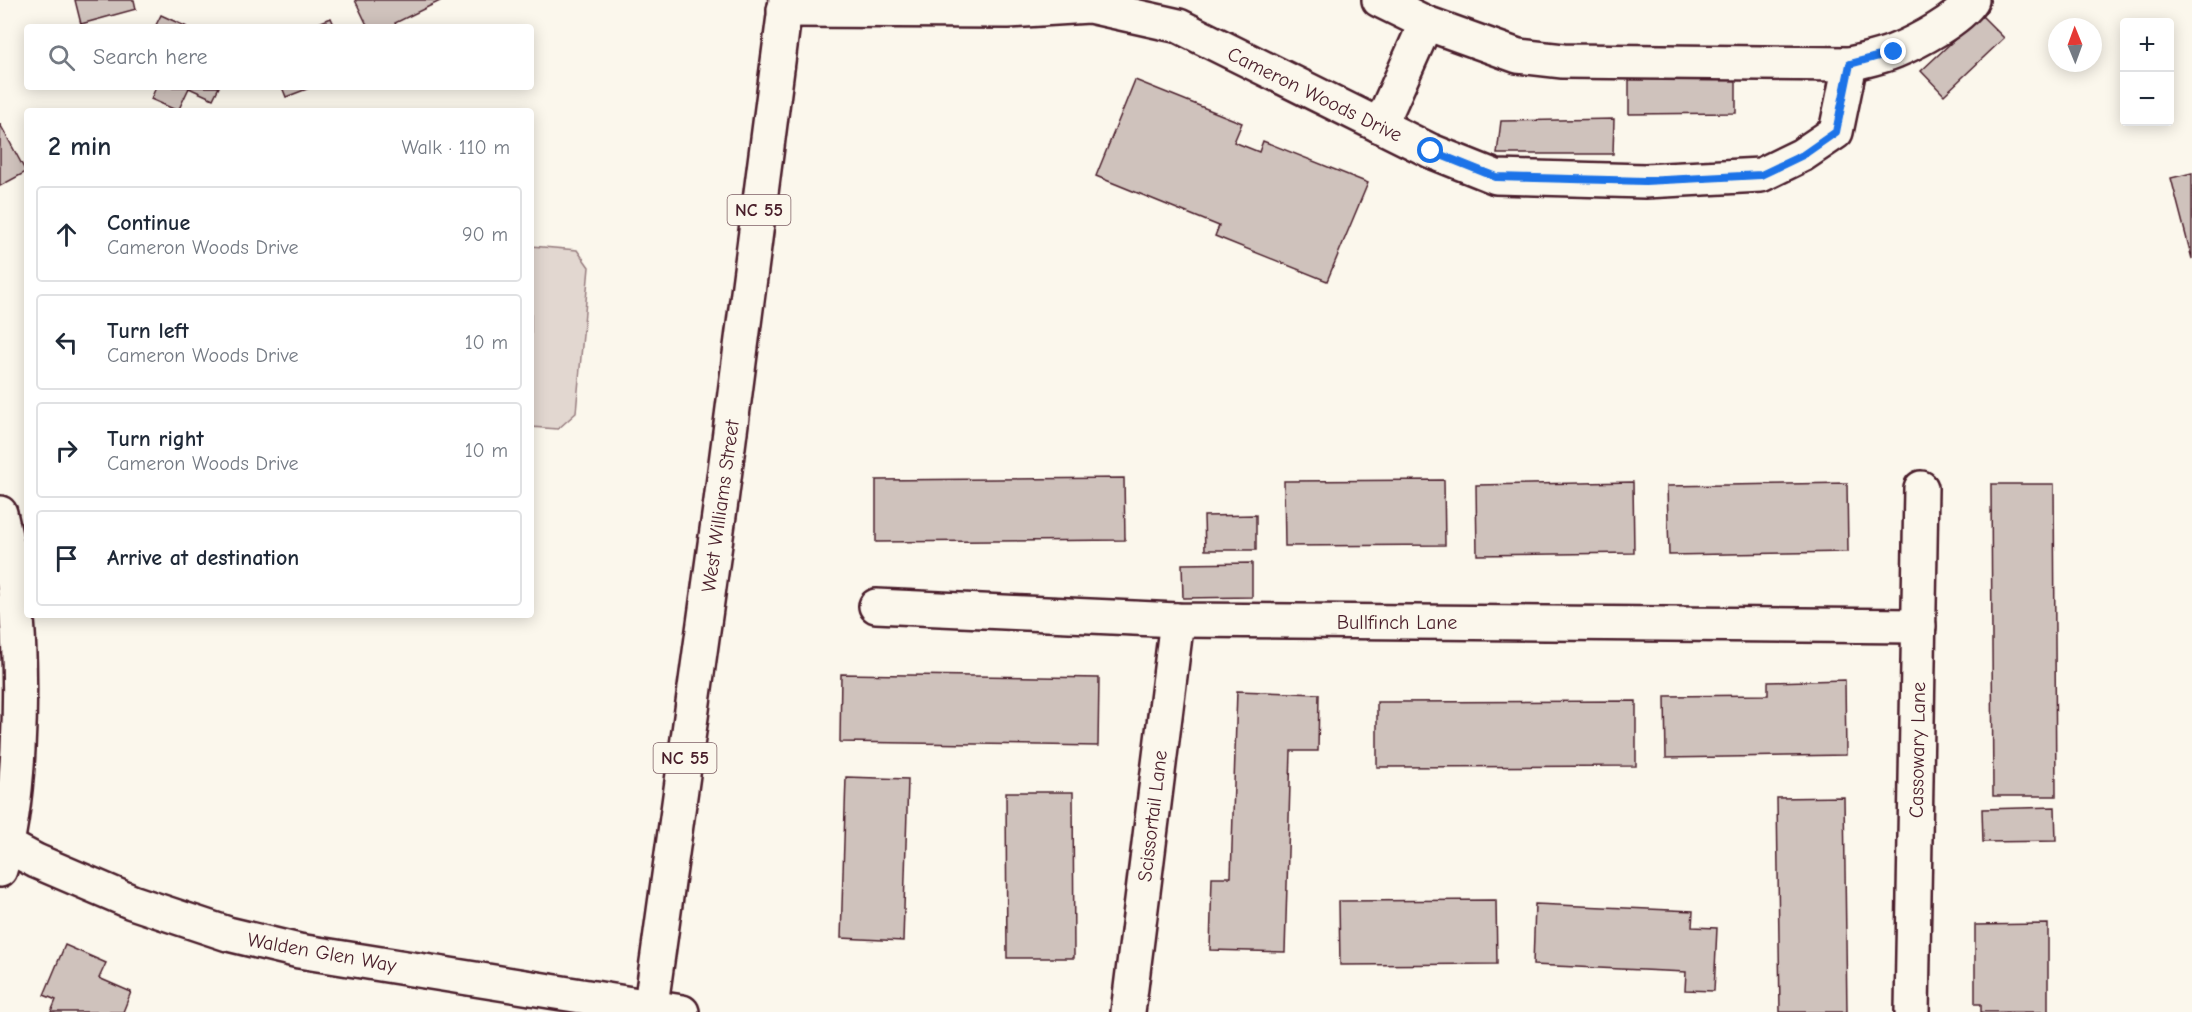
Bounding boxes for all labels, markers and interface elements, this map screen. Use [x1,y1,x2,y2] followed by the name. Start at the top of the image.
[2048,18,2102,72] north arrow
[2120,18,2174,126] map controls
[2120,18,2174,72] button: +
[24,24,534,90] search box
[1880,38,1906,64] route end
[45,41,78,74] icon: search
[1224,42,1406,147] street label: Cameron Woods Drive
[93,44,208,70] text: Search here
[2120,72,2174,126] button: −
[48,132,111,162] text: 2 min
[402,136,510,159] text: Walk · 110 m
[1417,137,1443,163] route start
[728,195,790,225] road number: NC 55
[107,210,190,236] text: Continue
[50,218,83,251] icon: ahead
[462,223,508,246] text: 90 m
[107,236,298,259] text: Cameron Woods Drive
[107,318,189,344] text: Turn left
[50,326,83,359] icon: left
[465,331,508,354] text: 10 m
[107,344,298,367] text: Cameron Woods Drive
[697,417,744,594] street label: West Williams Street
[107,426,204,452] text: Turn right
[50,434,83,467] icon: right
[465,439,508,462] text: 10 m
[107,452,298,475] text: Cameron Woods Drive
[50,542,83,575] icon: arrive
[107,545,299,571] text: Arrive at destination
[1337,611,1457,634] street label: Bullfinch Lane
[1905,682,1930,818] street label: Cassowary Lane
[654,743,716,773] road number: NC 55
[1133,749,1172,883] street label: Scissortail Lane
[246,928,398,977] street label: Walden Glen Way

